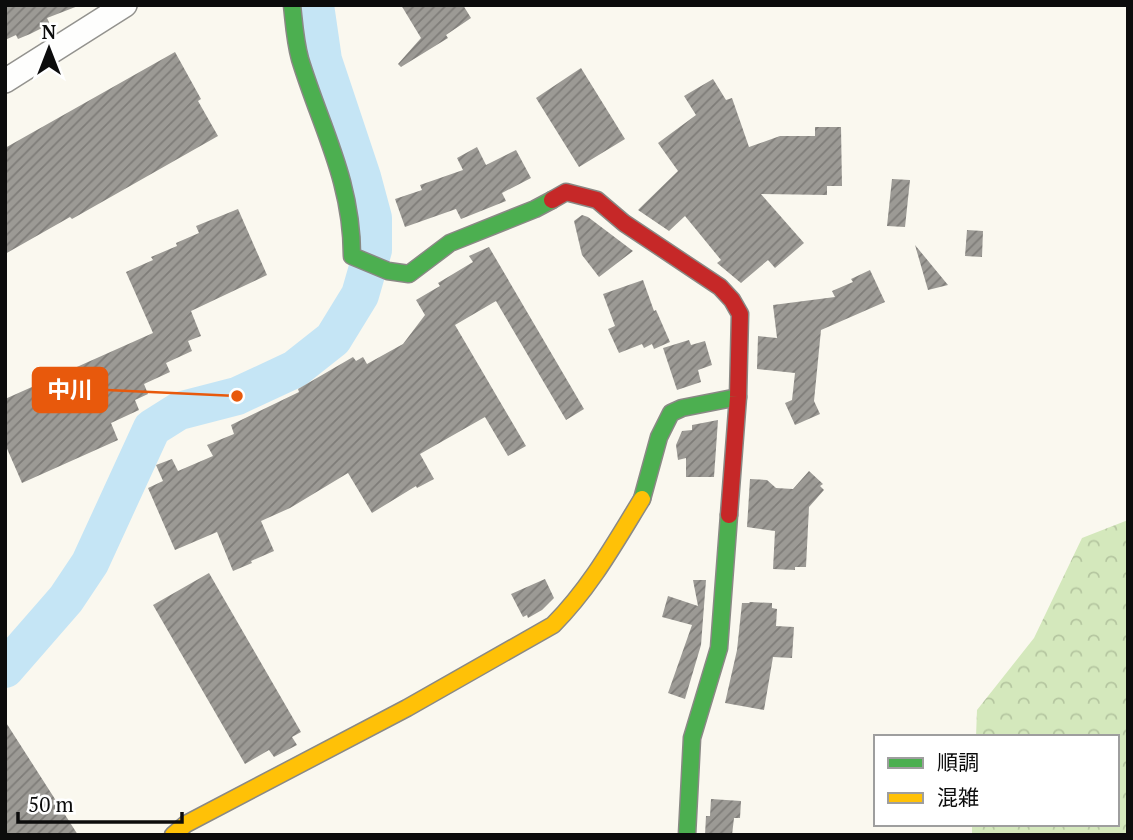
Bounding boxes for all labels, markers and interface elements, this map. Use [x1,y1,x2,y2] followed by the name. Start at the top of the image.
[14,14,84,84] north arrow
[42,19,57,44] text: N
[33,368,107,412] callout: 中川
[47,374,93,405] text: 中川
[874,735,1119,826] legend
[937,748,979,776] text: 順調
[18,780,182,824] scale bar
[937,783,979,811] text: 混雑
[28,790,74,818] text: 50 m

